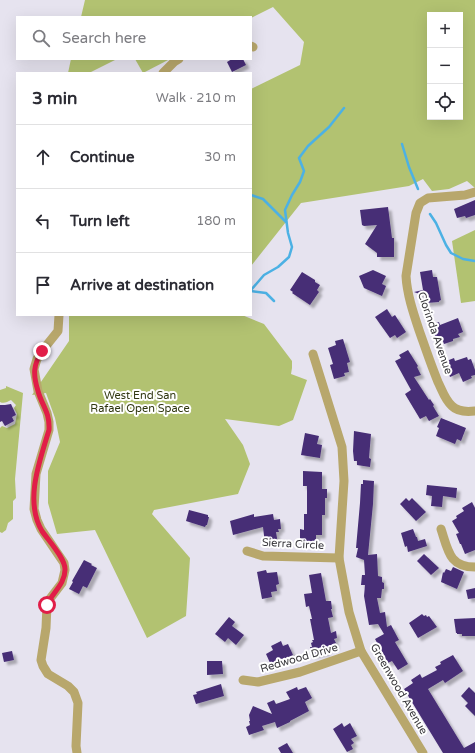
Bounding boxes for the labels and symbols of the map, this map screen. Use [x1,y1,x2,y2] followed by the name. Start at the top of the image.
[415,290,455,376] street label: Clorinda Avenue
[33,342,51,360] route end
[90,389,190,415] park label: West End San Rafael Open Space
[262,536,324,552] street label: Sierra Circle
[38,596,56,614] route start
[259,641,339,675] street label: Redwood Drive
[368,641,430,737] street label: Greenwood Avenue

